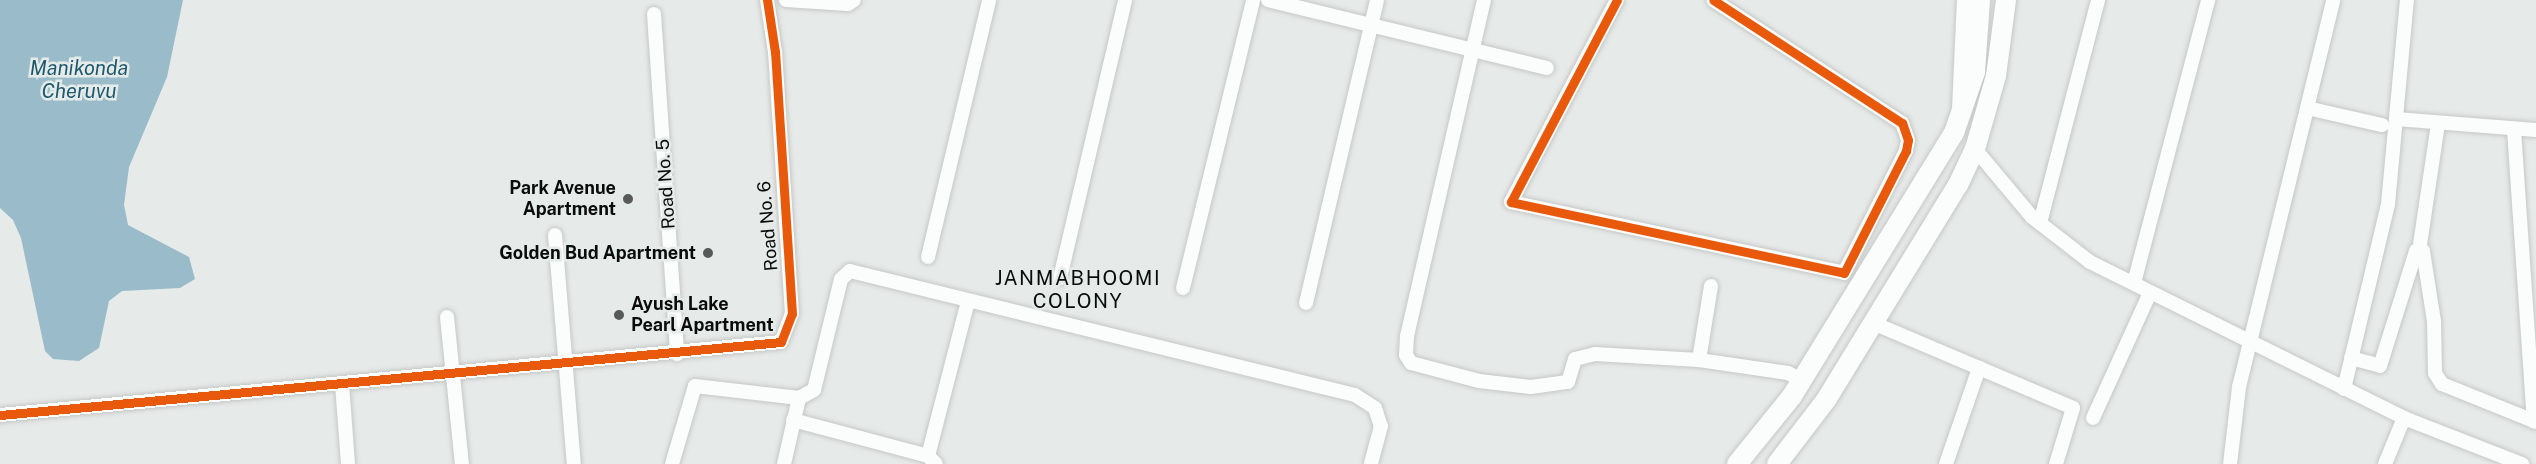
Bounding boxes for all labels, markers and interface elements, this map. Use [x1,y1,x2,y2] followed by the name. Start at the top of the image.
[30,57,128,104] water label: Manikonda Cheruvu
[652,138,680,230] street label: Road No. 5
[509,178,616,220] place label: Park Avenue Apartment
[753,180,783,272] street label: Road No. 6
[621,192,635,206] marker: Park Avenue Apartment
[499,242,696,264] place label: Golden Bud Apartment
[701,246,715,260] marker: Golden Bud Apartment
[995,267,1161,314] district label: JANMABHOOMI COLONY
[631,294,774,336] place label: Ayush Lake Pearl Apartment
[612,308,626,322] marker: Ayush Lake Pearl Apartment

